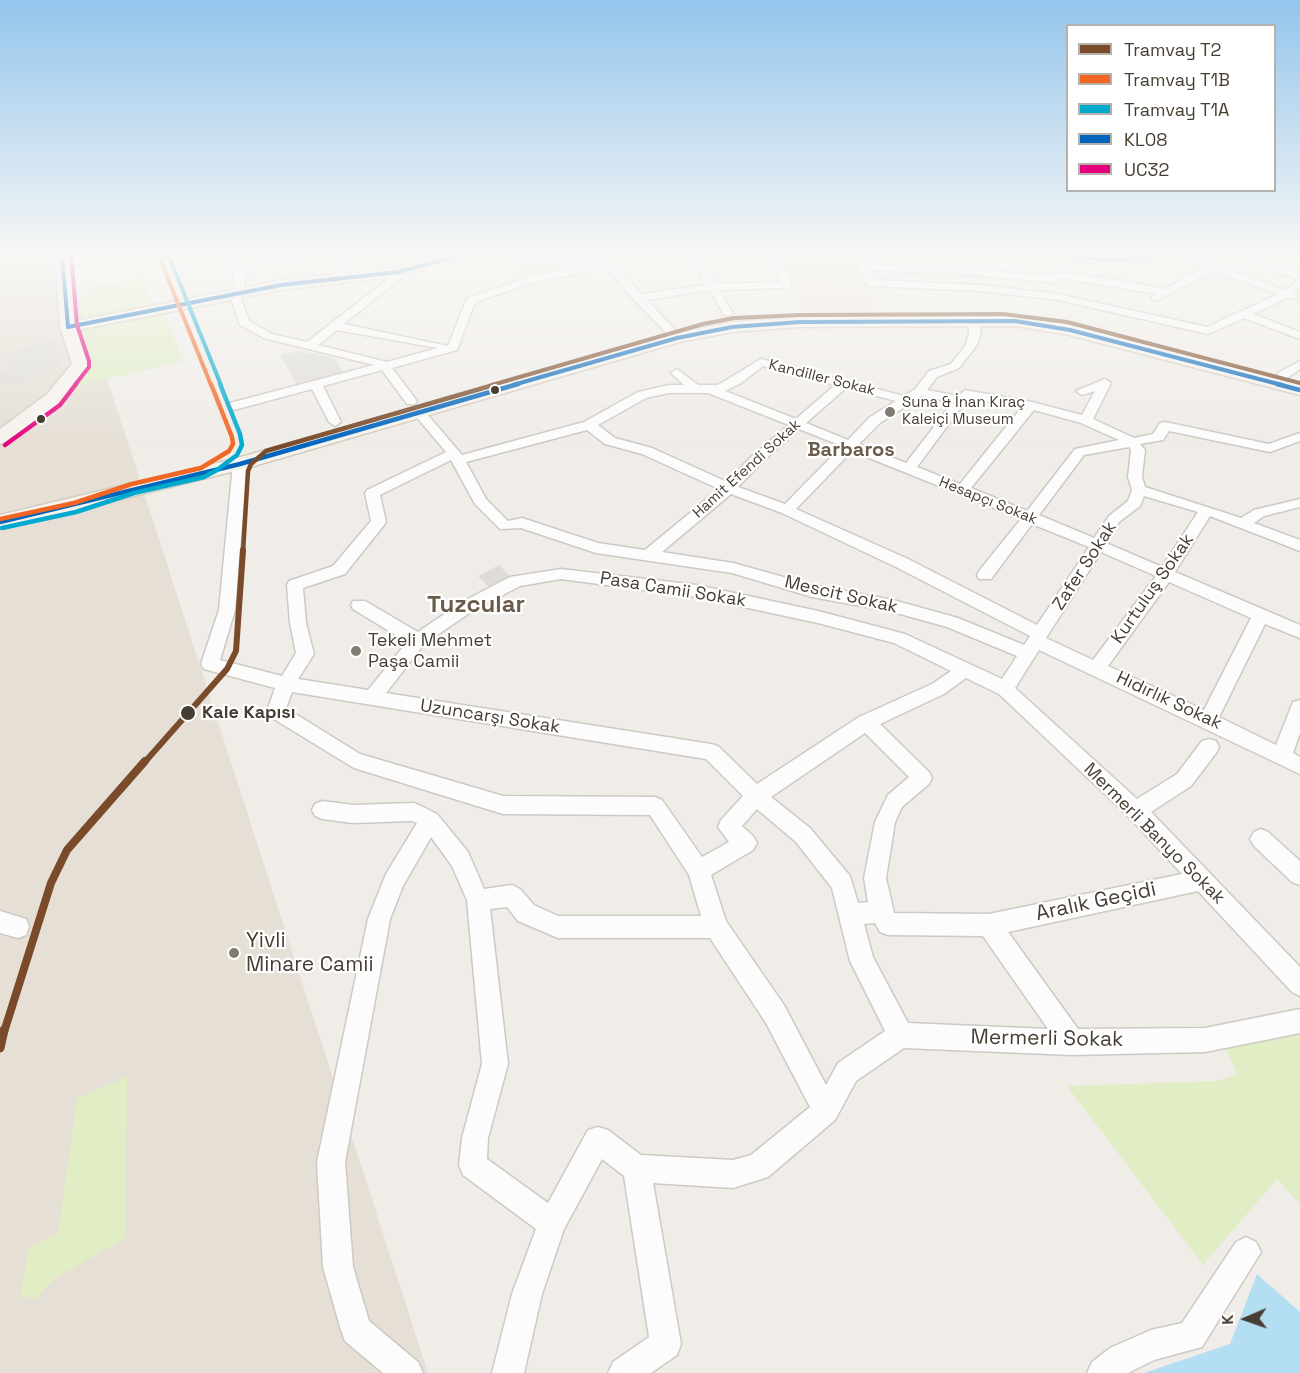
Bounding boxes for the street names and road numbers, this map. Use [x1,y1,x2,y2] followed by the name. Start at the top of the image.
[767,356,877,400] street label: Kandiller Sokak
[689,416,805,522] street label: Hamit Efendi Sokak
[936,473,1040,529] street label: Hesapçı Sokak
[1048,518,1122,614] street label: Zafer Sokak
[1107,530,1199,648] street label: Kurtuluş Sokak
[598,568,748,612] street label: Pasa Camii Sokak
[782,571,900,619] street label: Mescit Sokak
[1113,667,1225,735] street label: Hıdırlık Sokak
[419,695,561,739] street label: Uzuncarşı Sokak
[1079,759,1229,909] street label: Mermerli Banyo Sokak
[1033,877,1159,927] street label: Aralık Geçidi
[970,1025,1124,1053] street label: Mermerli Sokak

